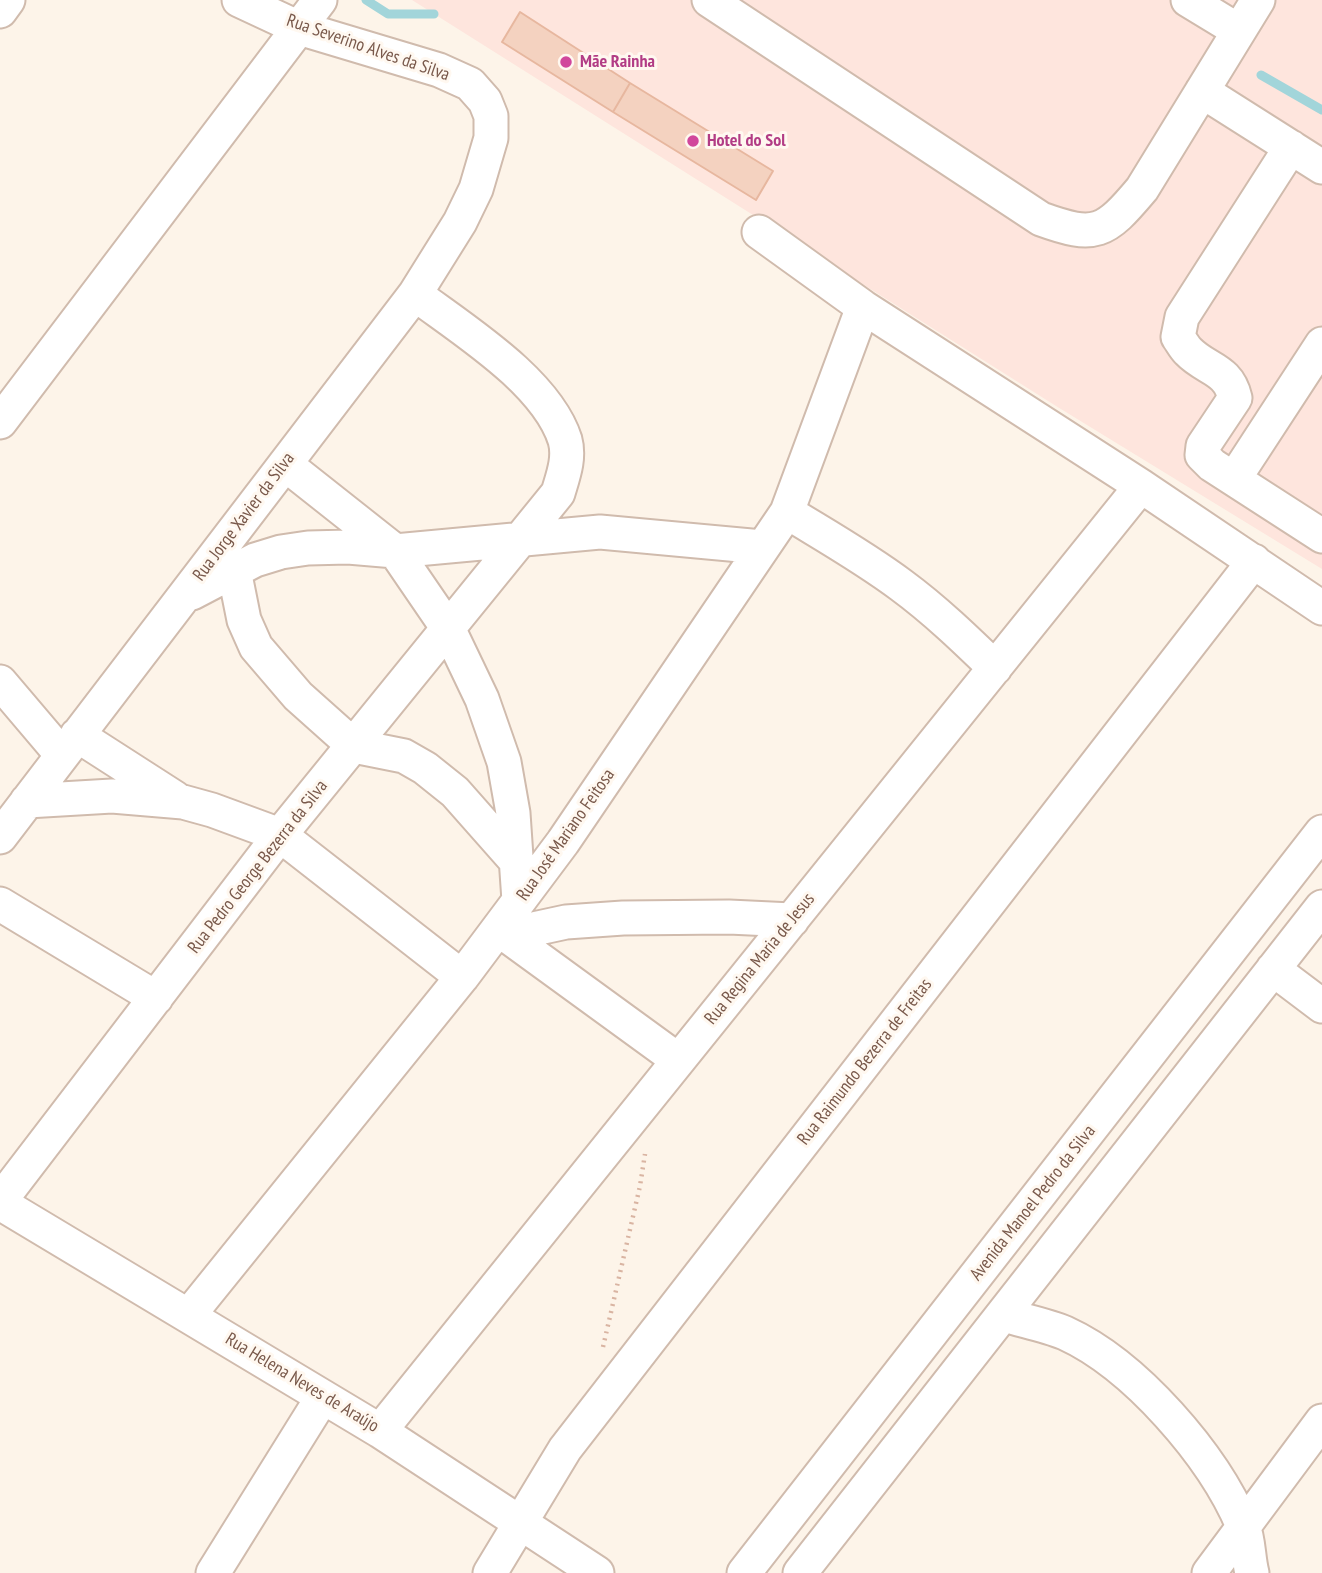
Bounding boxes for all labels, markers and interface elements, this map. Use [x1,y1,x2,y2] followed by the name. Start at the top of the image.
[284,10,452,86] street label: Rua Severino Alves da Silva
[580,51,655,73] place label: Mãe Rainha
[558,54,574,70] marker: Mãe Rainha
[707,130,786,152] place label: Hotel do Sol
[685,133,701,149] marker: Hotel do Sol
[189,449,299,585] street label: Rua Jorge Xavier da Silva
[512,765,620,905] street label: Rua José Mariano Feitosa
[184,776,332,958] street label: Rua Pedro George Bezerra da Silva
[700,889,820,1029] street label: Rua Regina Maria de Jesus
[793,974,937,1150] street label: Rua Raimundo Bezerra de Freitas
[966,1121,1100,1285] street label: Avenida Manoel Pedro da Silva
[221,1329,383,1437] street label: Rua Helena Neves de Araújo

